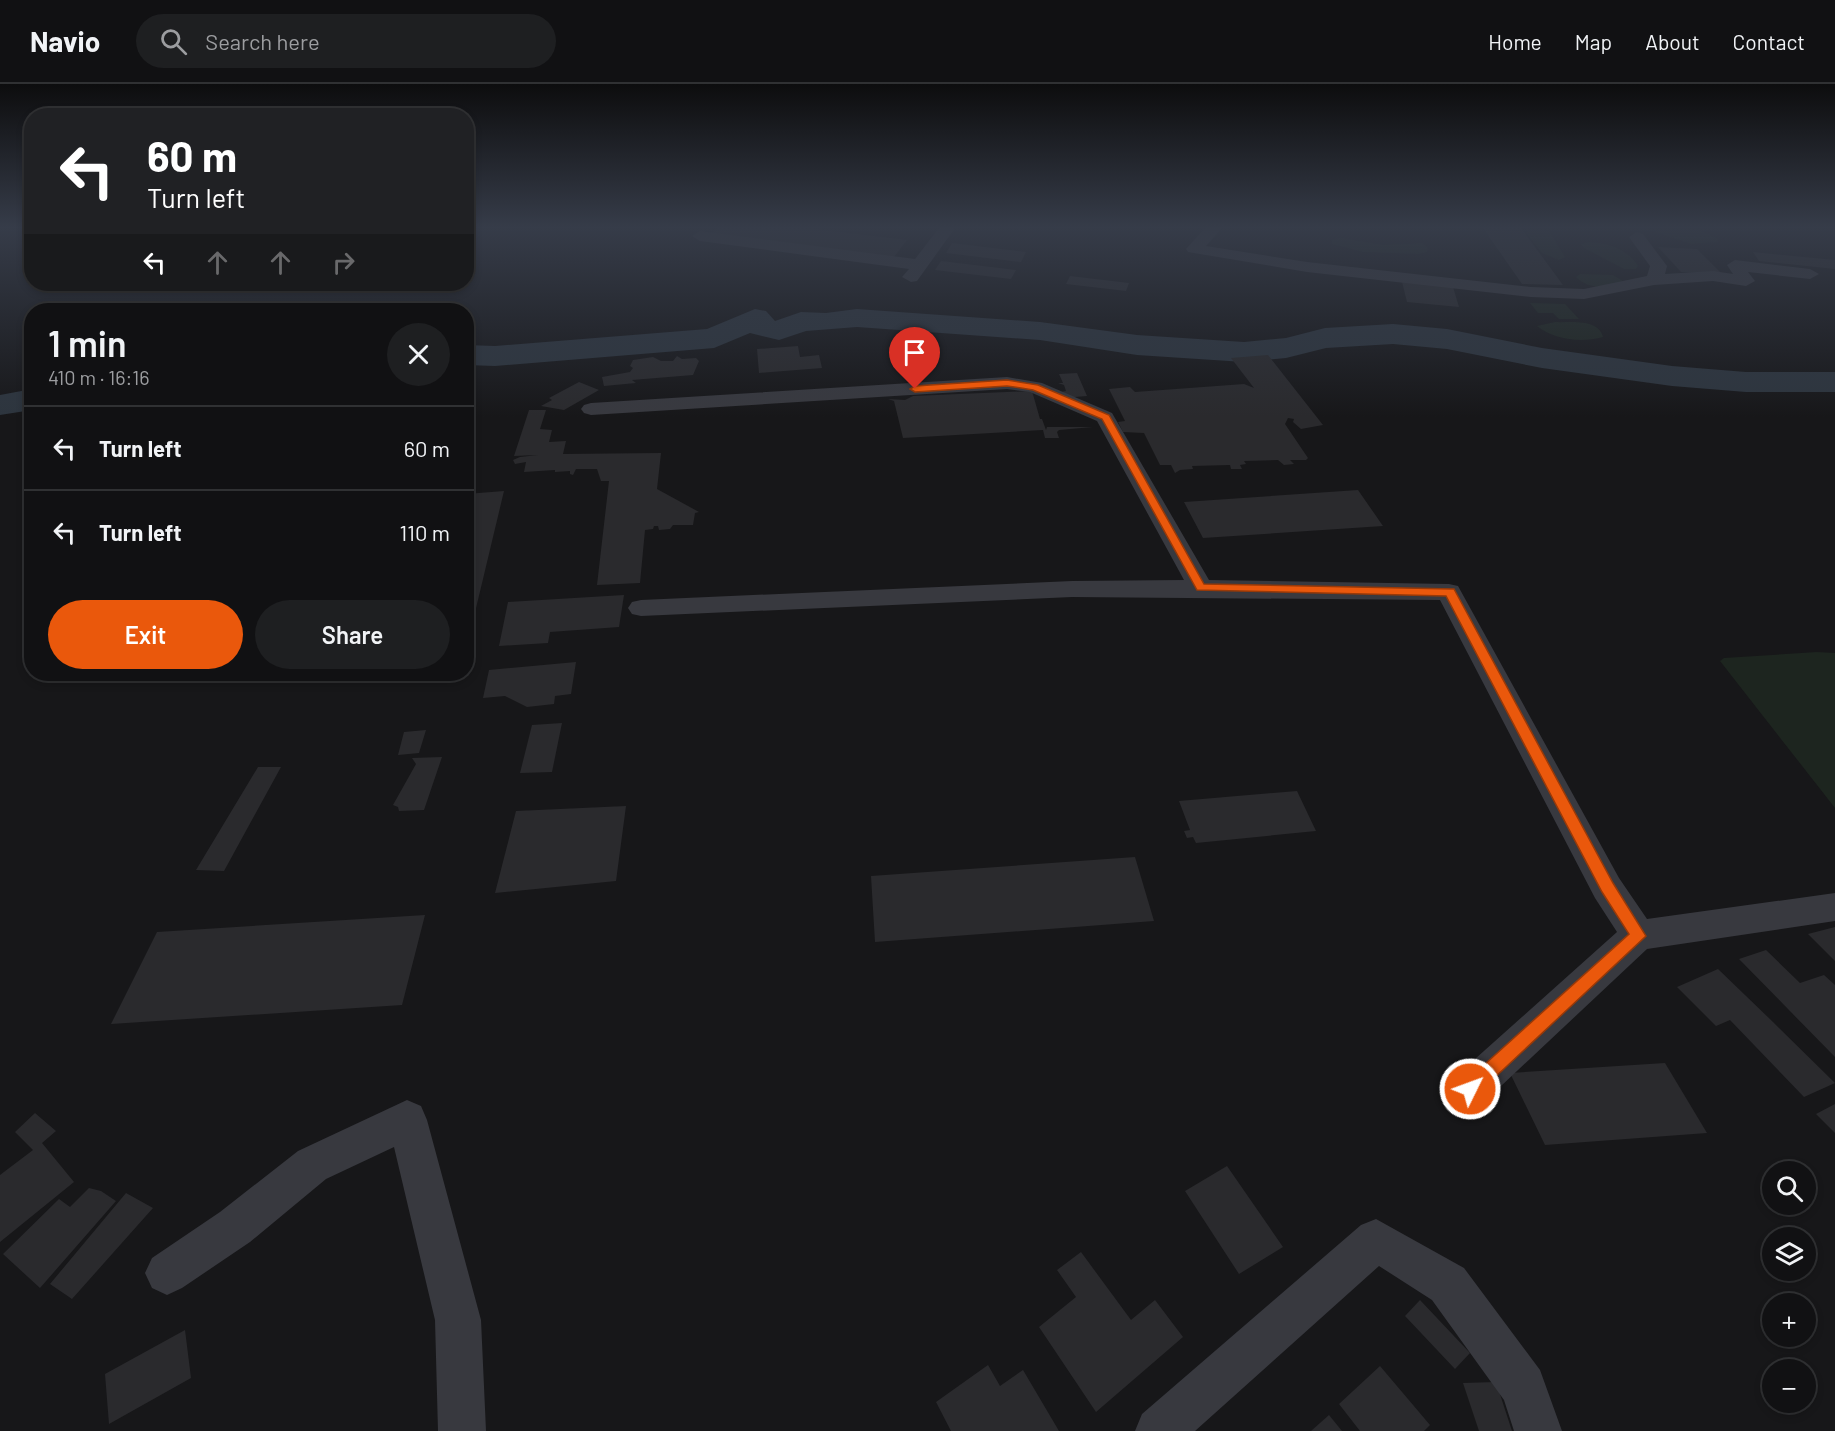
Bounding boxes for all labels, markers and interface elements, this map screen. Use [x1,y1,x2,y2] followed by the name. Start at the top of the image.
[136,14,556,68] search box
[30,24,100,58] text: Navio
[157,25,190,58] icon: search
[205,28,320,54] text: Search here
[1488,29,1542,54] text: Home
[1575,29,1612,54] text: Map
[1645,29,1700,54] text: About
[1733,29,1805,54] text: Contact
[147,130,237,180] text: 60 m
[48,132,126,210] icon: left
[147,181,245,213] text: Turn left
[138,246,171,279] icon: left
[201,246,234,279] icon: ahead
[264,246,297,279] icon: ahead
[327,246,360,279] icon: right
[48,321,127,364] text: 1 min
[387,323,450,386] button: close
[889,327,940,389] pin
[898,336,931,369] icon: arrive
[48,365,150,389] text: 410 m · 16:16
[48,432,81,465] icon: left
[99,435,182,461] text: Turn left
[404,435,450,461] text: 60 m
[48,516,81,549] icon: left
[99,519,182,545] text: Turn left
[400,519,450,545] text: 110 m
[48,600,243,669] button: Exit
[255,600,450,669] button: Share
[1438,1057,1502,1121] position arrow
[1762,1161,1816,1413] map controls
[1762,1161,1816,1215] button: search
[1762,1227,1816,1281] button: layers
[1762,1293,1816,1347] button: +
[1762,1359,1816,1413] button: −

